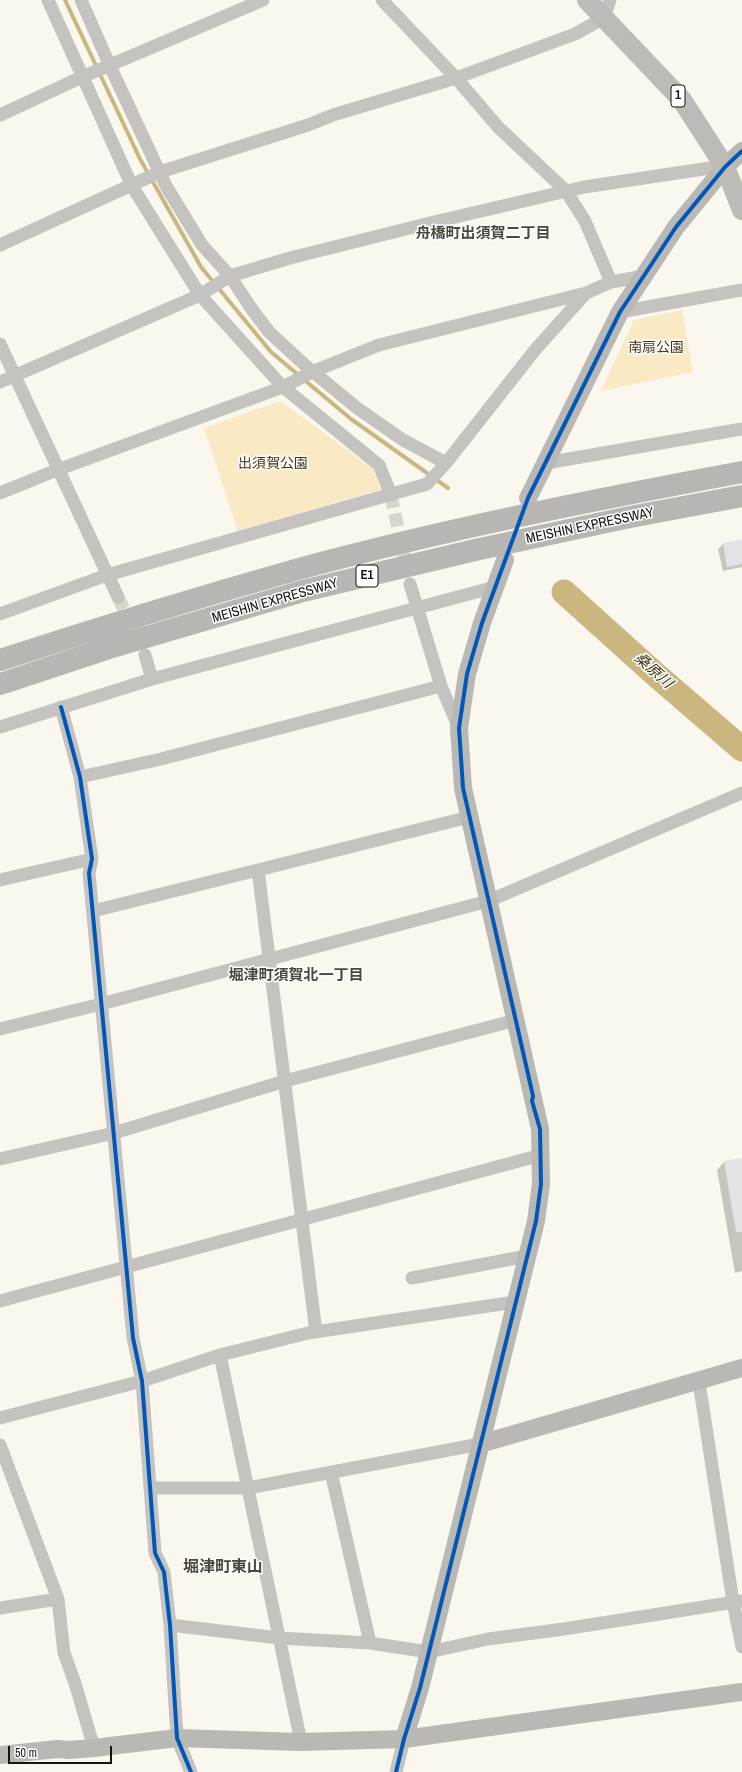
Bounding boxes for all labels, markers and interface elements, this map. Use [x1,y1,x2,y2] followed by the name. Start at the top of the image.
[671,85,685,107] road number: 1
[416,225,550,243] district label: 舟橋町出須賀二丁目
[628,340,684,356] park label: 南扇公園
[238,456,308,472] park label: 出須賀公園
[525,504,655,548] street label: MEISHIN EXPRESSWAY
[356,565,378,587] road number: E1
[210,575,340,627] street label: MEISHIN EXPRESSWAY
[630,649,676,693] water label: 桑原川
[229,967,363,985] district label: 堀津町須賀北一丁目
[183,1558,263,1578] district label: 堀津町東山
[10,1738,114,1764] scale bar
[15,1745,37,1761] text: 50 m

